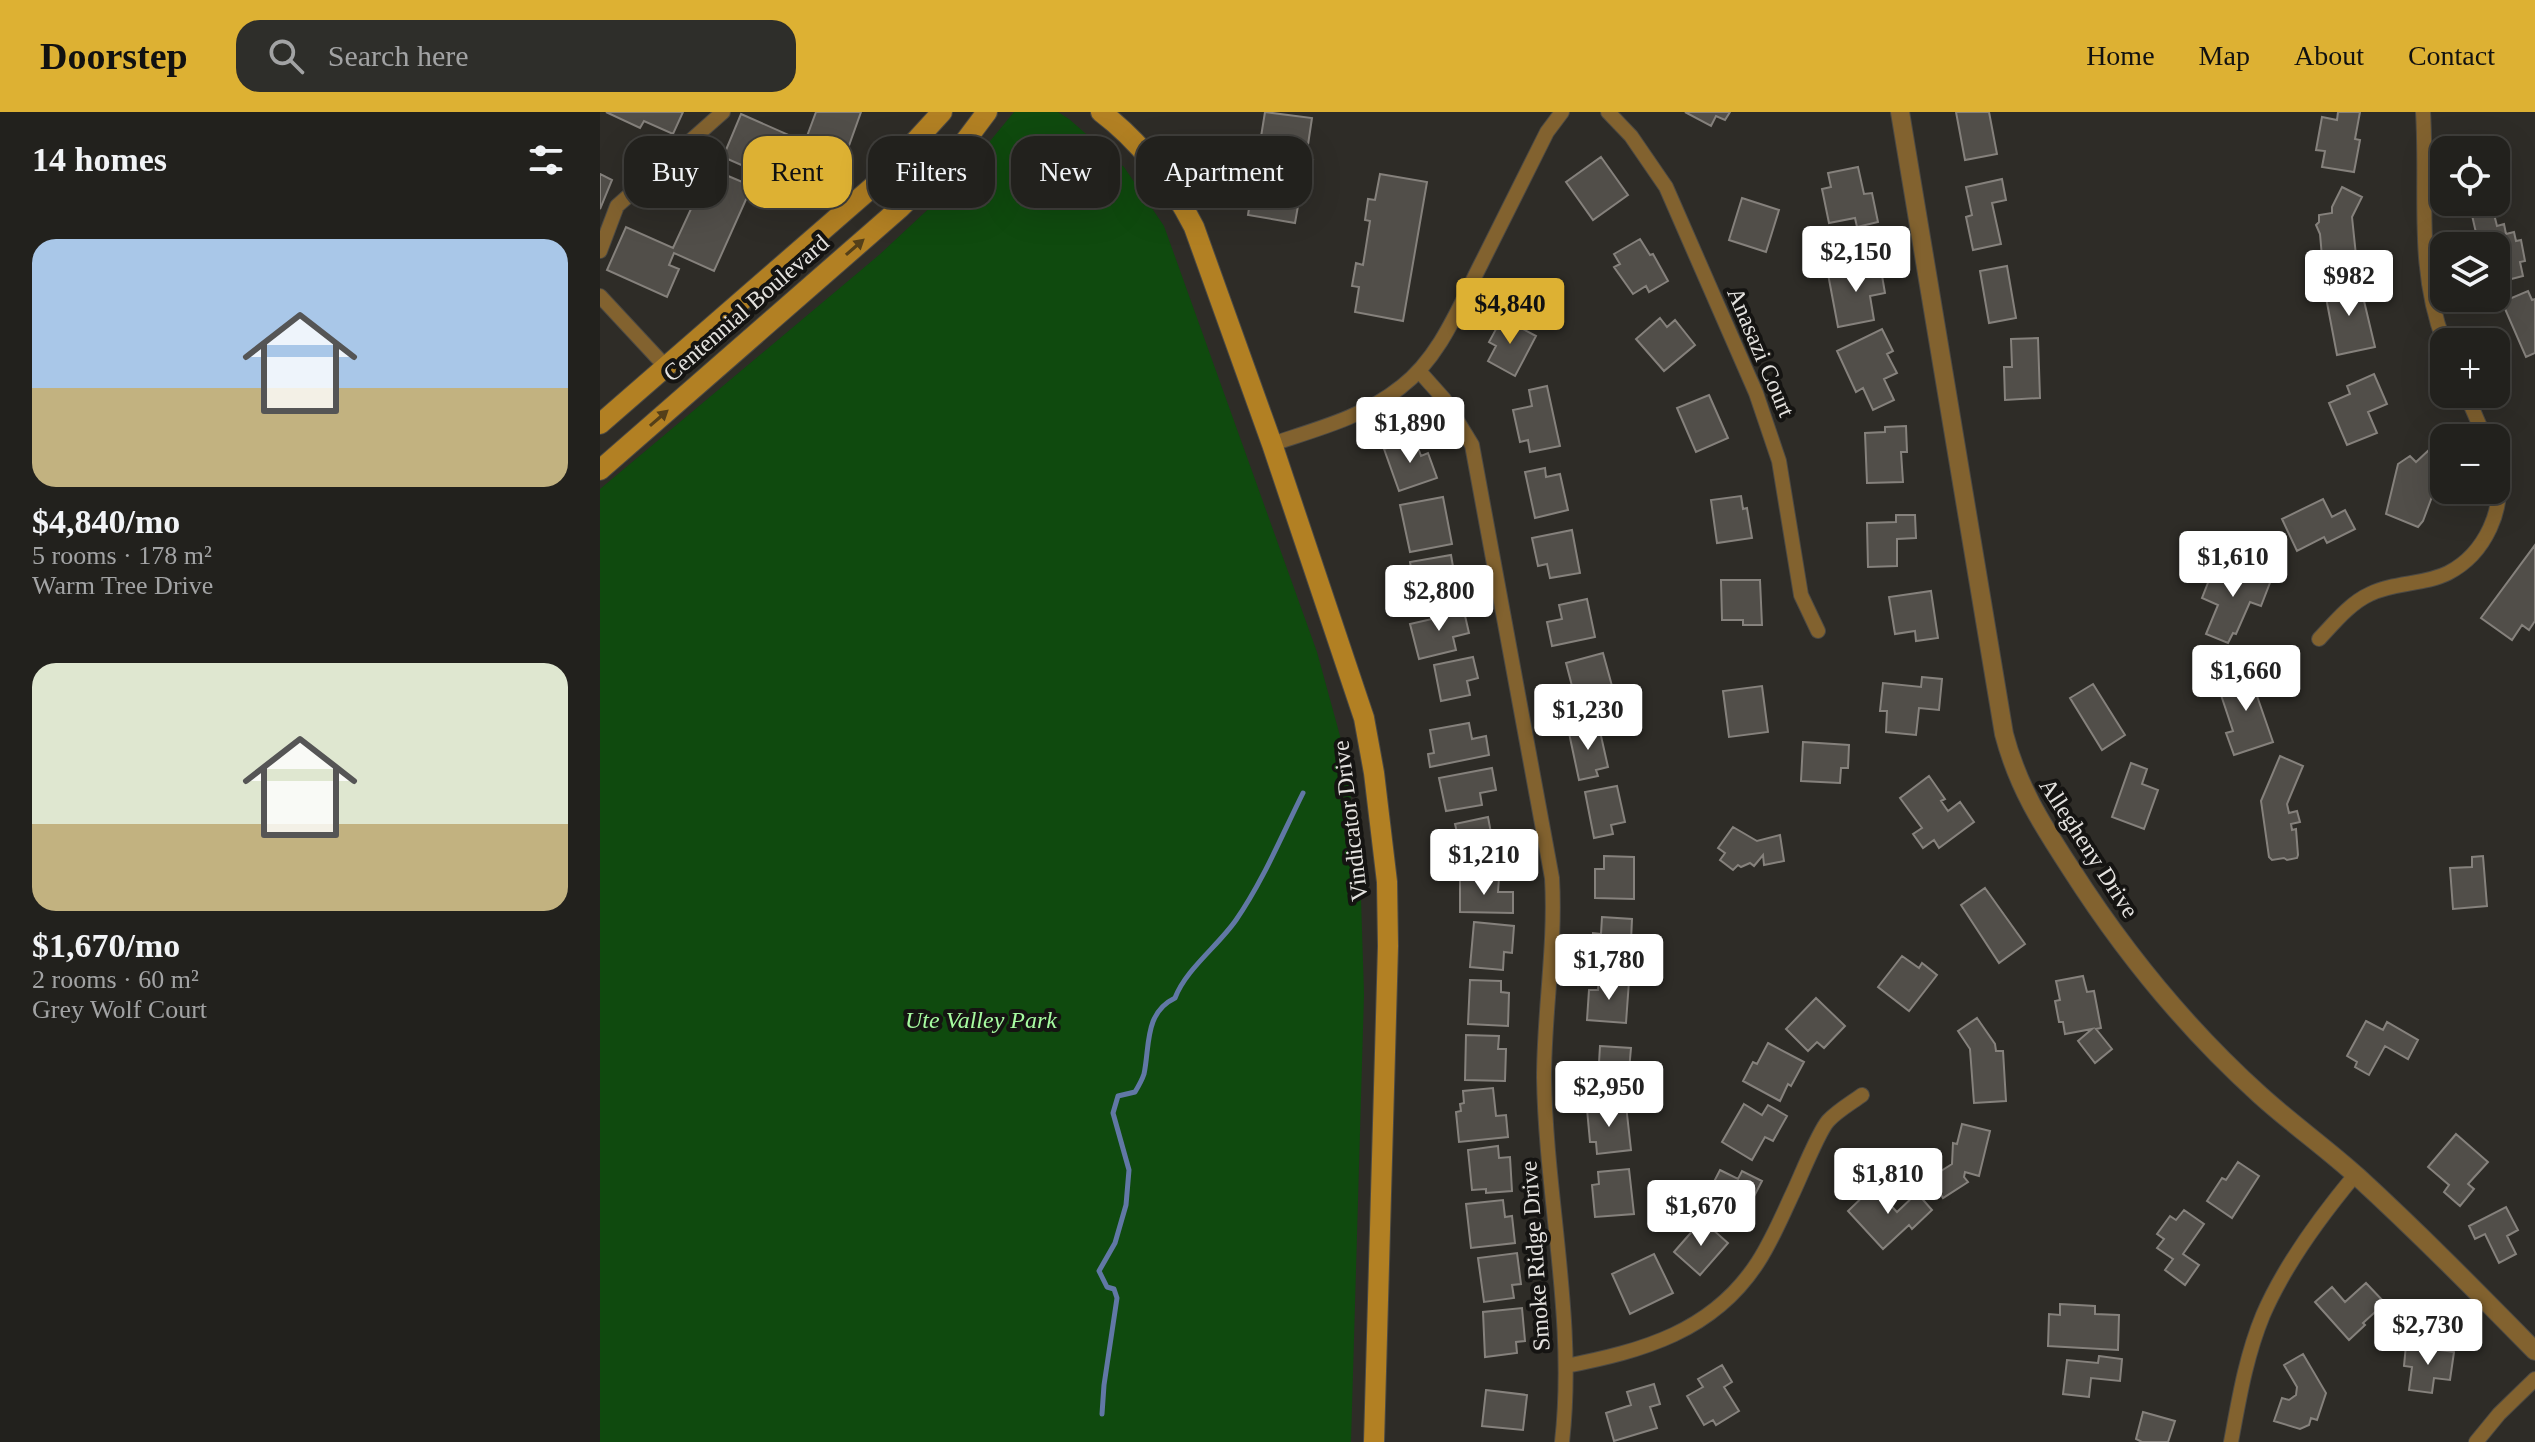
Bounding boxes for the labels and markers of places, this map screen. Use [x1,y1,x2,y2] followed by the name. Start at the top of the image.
[1791,226,1921,294] pin: $2,150
[2302,250,2396,318] pin: $982
[1445,278,1575,346] pin: $4,840
[1345,397,1475,465] pin: $1,890
[2168,531,2298,599] pin: $1,610
[1374,565,1504,633] pin: $2,800
[2181,645,2311,713] pin: $1,660
[1523,684,1653,752] pin: $1,230
[1419,829,1549,897] pin: $1,210
[1544,934,1674,1002] pin: $1,780
[1544,1061,1674,1129] pin: $2,950
[1823,1148,1953,1216] pin: $1,810
[1636,1180,1766,1248] pin: $1,670
[2363,1299,2493,1367] pin: $2,730

